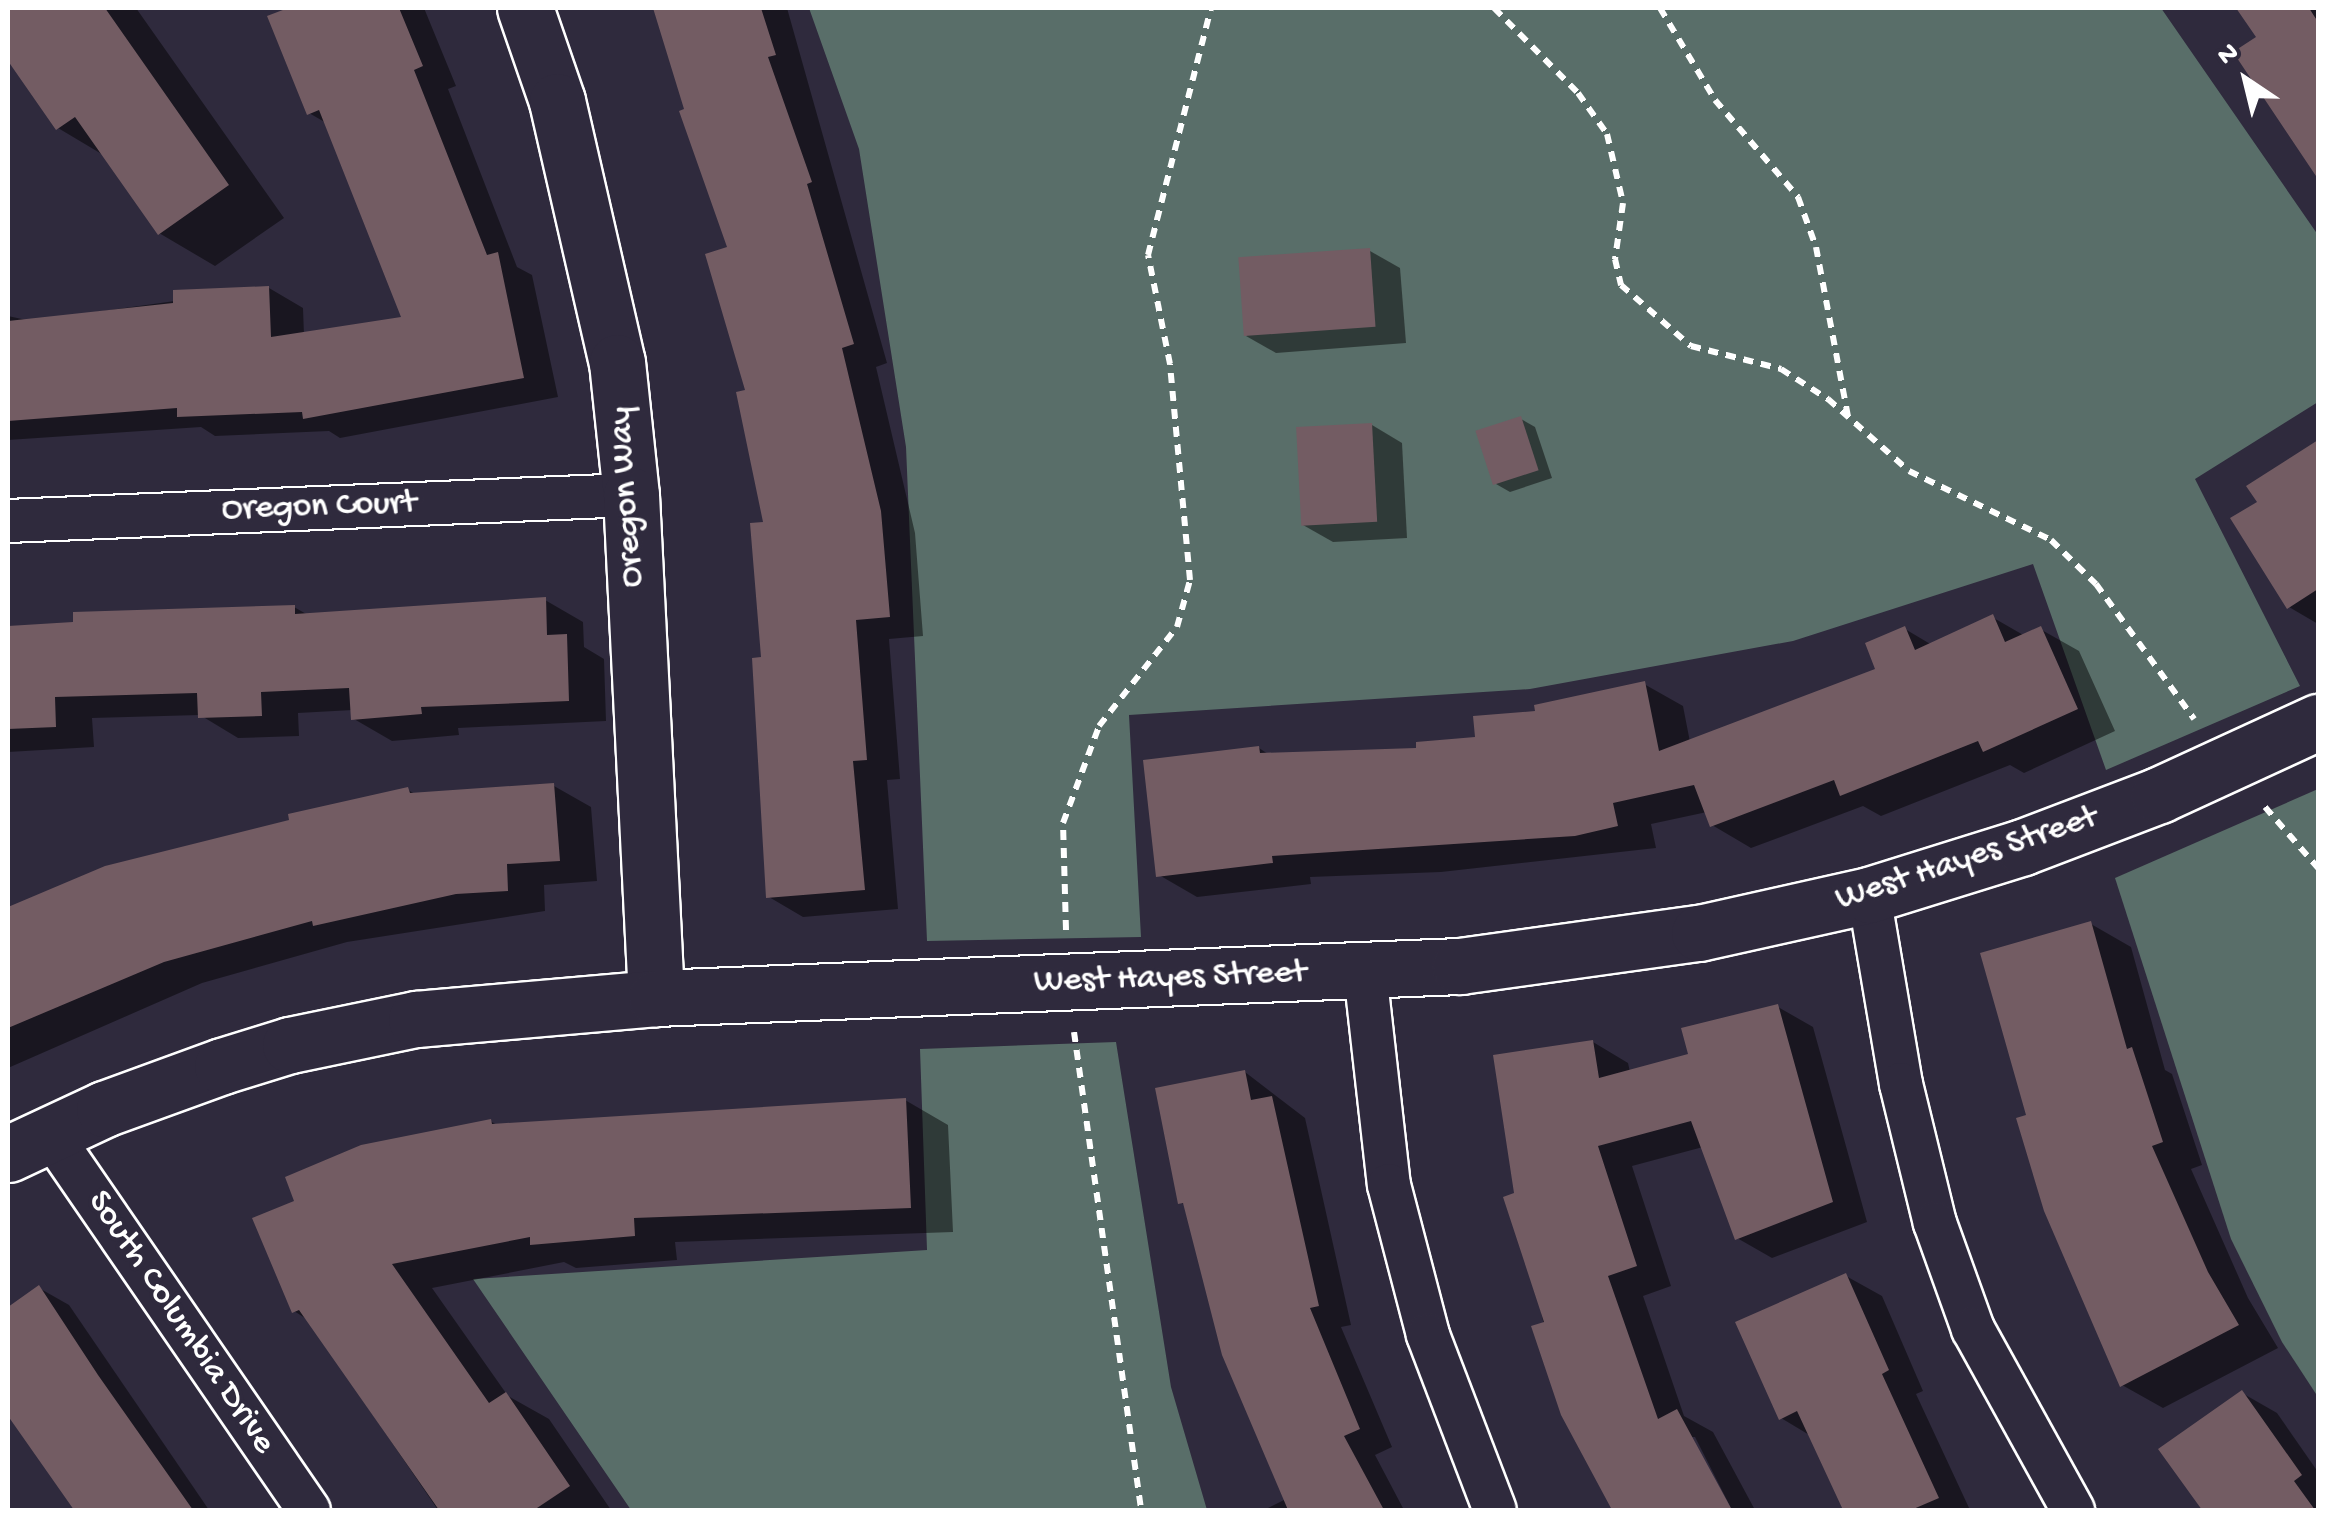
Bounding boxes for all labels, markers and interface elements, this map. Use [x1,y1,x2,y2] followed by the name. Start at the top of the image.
[2196,30,2296,130] north arrow
[2212,36,2245,74] text: N
[601,405,655,589] street label: Oregon Way
[221,484,417,532] street label: Oregon Court
[1831,798,2103,922] street label: West Hayes Street
[1033,953,1307,1005] street label: West Hayes Street
[76,1183,284,1463] street label: South Columbia Drive

